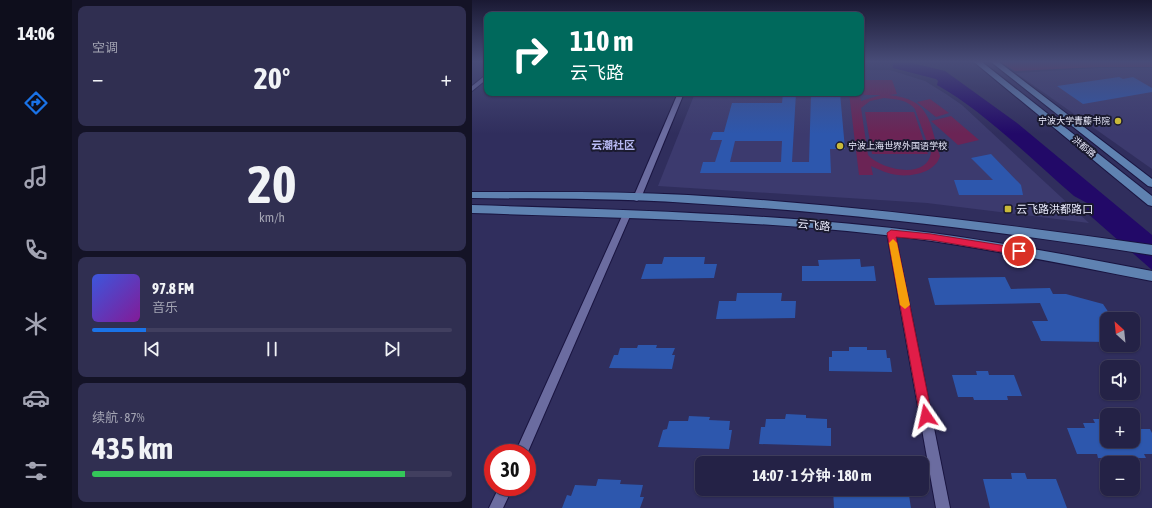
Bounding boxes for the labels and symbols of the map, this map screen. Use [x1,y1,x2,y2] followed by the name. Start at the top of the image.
[1038,116,1110,126] place label: 宁波大学青藤书院
[1113,116,1123,126] marker: 宁波大学青藤书院
[1070,134,1098,159] street label: 洪都路
[591,139,635,151] district label: 云潮社区
[848,140,948,151] place label: 宁波上海世界外国语学校
[835,141,845,151] marker: 宁波上海世界外国语学校
[1016,203,1093,215] place label: 云飞路洪都路口
[1003,204,1013,214] marker: 云飞路洪都路口
[797,217,831,233] street label: 云飞路
[1002,234,1036,268] pin
[1100,312,1140,352] north arrow
[905,395,947,437] position arrow
[484,444,536,496] speed limit sign: 30

